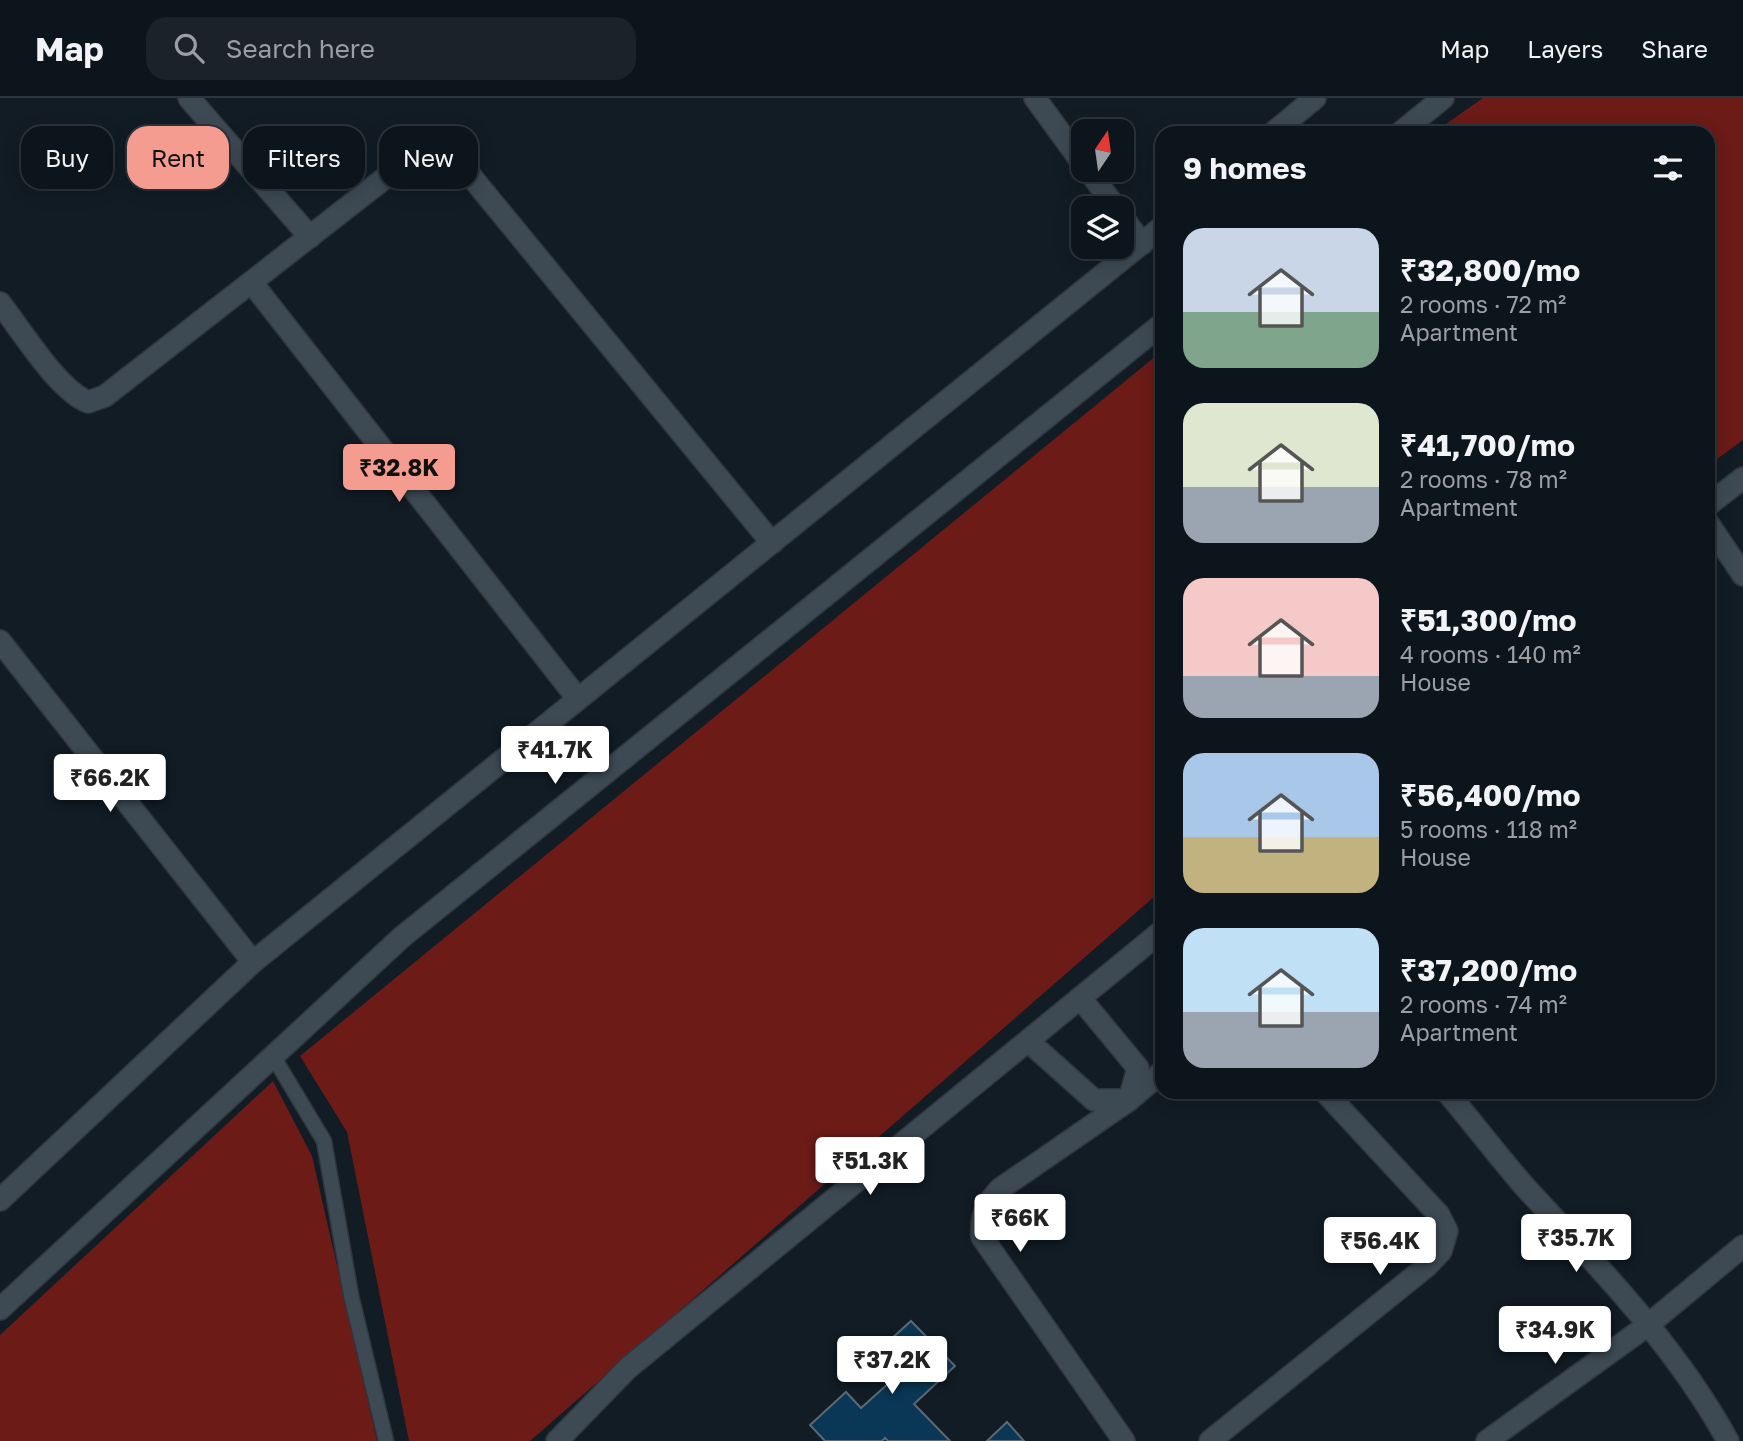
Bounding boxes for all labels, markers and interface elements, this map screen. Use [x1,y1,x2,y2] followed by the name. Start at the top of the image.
[146,17,636,80] search box
[35,29,104,68] text: Map
[170,29,208,67] icon: search
[226,33,375,64] text: Search here
[1440,34,1489,63] text: Map
[1527,34,1603,63] text: Layers
[1641,34,1708,63] text: Share
[1071,119,1134,182] north arrow
[1071,119,1134,259] map controls
[21,126,113,189] chip: Buy
[127,126,229,189] chip: Rent
[243,126,365,189] chip: Filters
[379,126,478,189] chip: New
[1649,149,1687,187] icon: filters
[1183,150,1306,186] text: 9 homes
[1071,196,1134,259] button: layers
[1400,252,1580,288] text: ₹32,800/mo
[1239,256,1323,340] icon: home
[1400,290,1566,318] text: 2 rooms · 72 m²
[1400,318,1518,346] text: Apartment
[1400,427,1575,463] text: ₹41,700/mo
[1239,431,1323,515] icon: home
[342,444,456,504] pin: ₹32.8K
[359,453,439,481] text: ₹32.8K
[1400,465,1567,493] text: 2 rooms · 78 m²
[1400,493,1518,521] text: Apartment
[1400,602,1576,638] text: ₹51,300/mo
[1239,606,1323,690] icon: home
[1400,640,1581,668] text: 4 rooms · 140 m²
[1400,668,1471,696] text: House
[498,726,612,786] pin: ₹41.7K
[517,735,593,763] text: ₹41.7K
[53,754,167,814] pin: ₹66.2K
[70,763,150,791] text: ₹66.2K
[1400,777,1581,813] text: ₹56,400/mo
[1239,781,1323,865] icon: home
[1400,815,1577,843] text: 5 rooms · 118 m²
[1400,843,1471,871] text: House
[1400,952,1577,988] text: ₹37,200/mo
[1239,956,1323,1040] icon: home
[1400,990,1567,1018] text: 2 rooms · 74 m²
[1400,1018,1518,1046] text: Apartment
[813,1138,927,1197] pin: ₹51.3K
[831,1146,909,1174] text: ₹51.3K
[979,1194,1061,1254] pin: ₹66K
[990,1203,1050,1231] text: ₹66K
[1519,1214,1633,1274] pin: ₹35.7K
[1323,1218,1437,1277] pin: ₹56.4K
[1537,1223,1615,1251] text: ₹35.7K
[1340,1226,1420,1254] text: ₹56.4K
[1498,1306,1612,1366] pin: ₹34.9K
[1515,1315,1595,1343] text: ₹34.9K
[835,1336,949,1396] pin: ₹37.2K
[853,1345,931,1373] text: ₹37.2K

